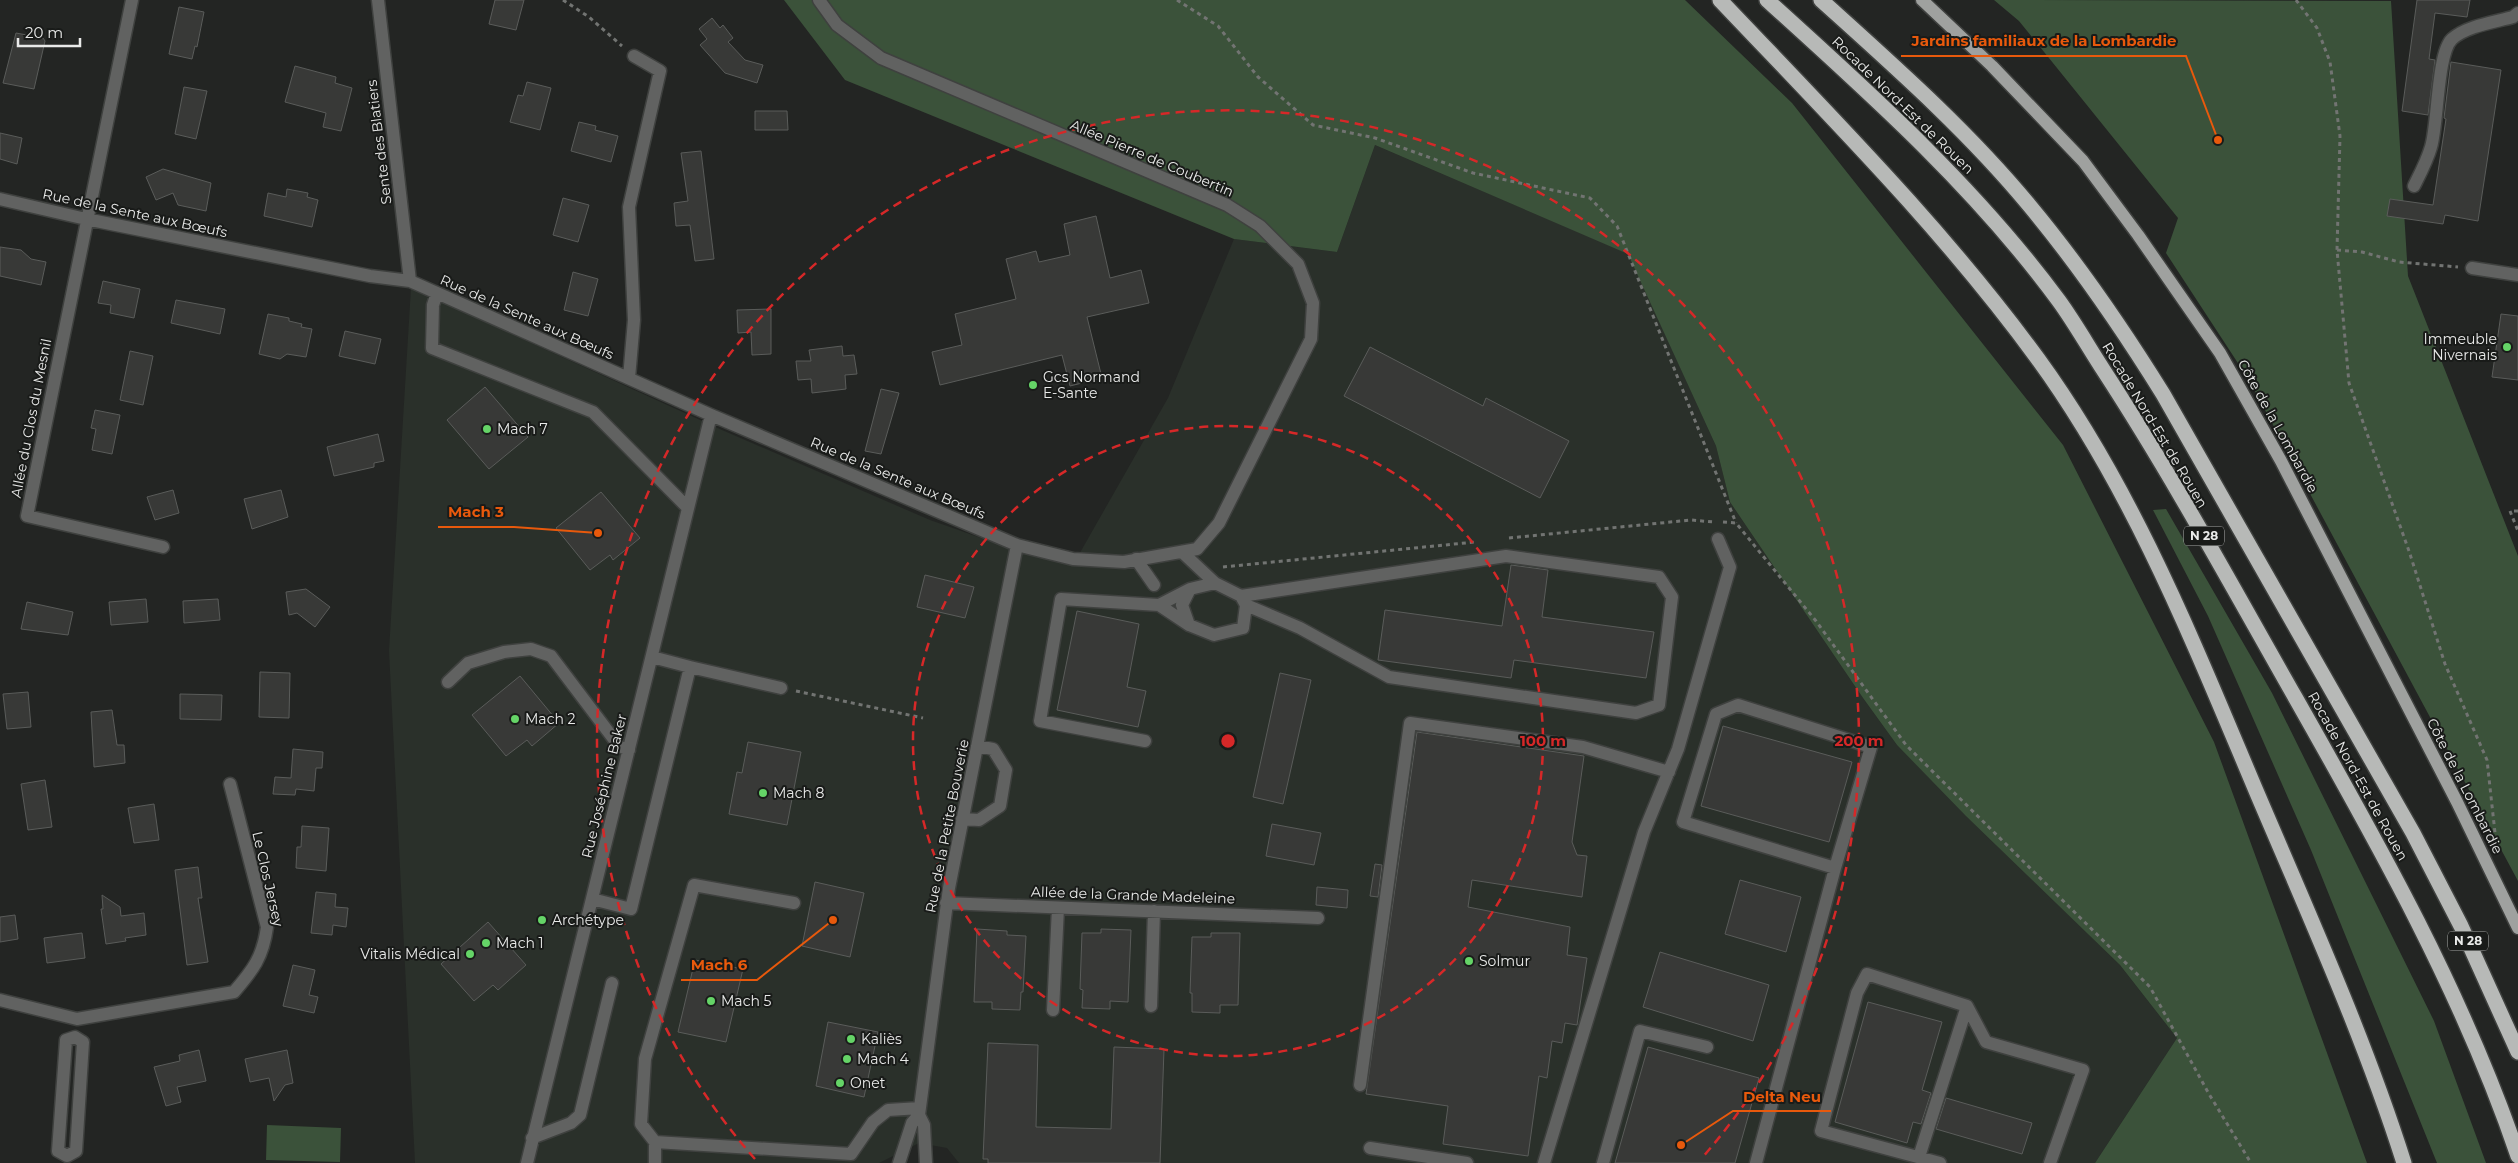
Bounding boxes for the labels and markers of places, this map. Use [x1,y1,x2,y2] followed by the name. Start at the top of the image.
[1901,26,2186,56] callout: Jardins familiaux de la Lombardie
[2423,330,2497,364] place label: Immeuble Nivernais
[2501,341,2513,353] marker: Immeuble Nivernais
[1043,368,1140,402] place label: Gcs Normand E-Sante
[1027,379,1039,391] marker: Gcs Normand E-Sante
[497,420,548,438] place label: Mach 7
[481,423,493,435] marker: Mach 7
[438,497,514,527] callout: Mach 3
[525,710,576,728] place label: Mach 2
[509,713,521,725] marker: Mach 2
[1219,732,1237,750] centre of rings
[773,784,825,802] place label: Mach 8
[757,787,769,799] marker: Mach 8
[552,911,624,929] place label: Archétype
[536,914,548,926] marker: Archétype
[496,934,544,952] place label: Mach 1
[480,937,492,949] marker: Mach 1
[360,945,460,963] place label: Vitalis Médical
[464,948,476,960] marker: Vitalis Médical
[681,950,757,980] callout: Mach 6
[1479,952,1530,970] place label: Solmur
[1463,955,1475,967] marker: Solmur
[721,992,772,1010] place label: Mach 5
[705,995,717,1007] marker: Mach 5
[861,1030,902,1048] place label: Kaliès
[845,1033,857,1045] marker: Kaliès
[857,1050,910,1068] place label: Mach 4
[841,1053,853,1065] marker: Mach 4
[850,1074,886,1092] place label: Onet
[834,1077,846,1089] marker: Onet
[1733,1081,1831,1111] callout: Delta Neu

